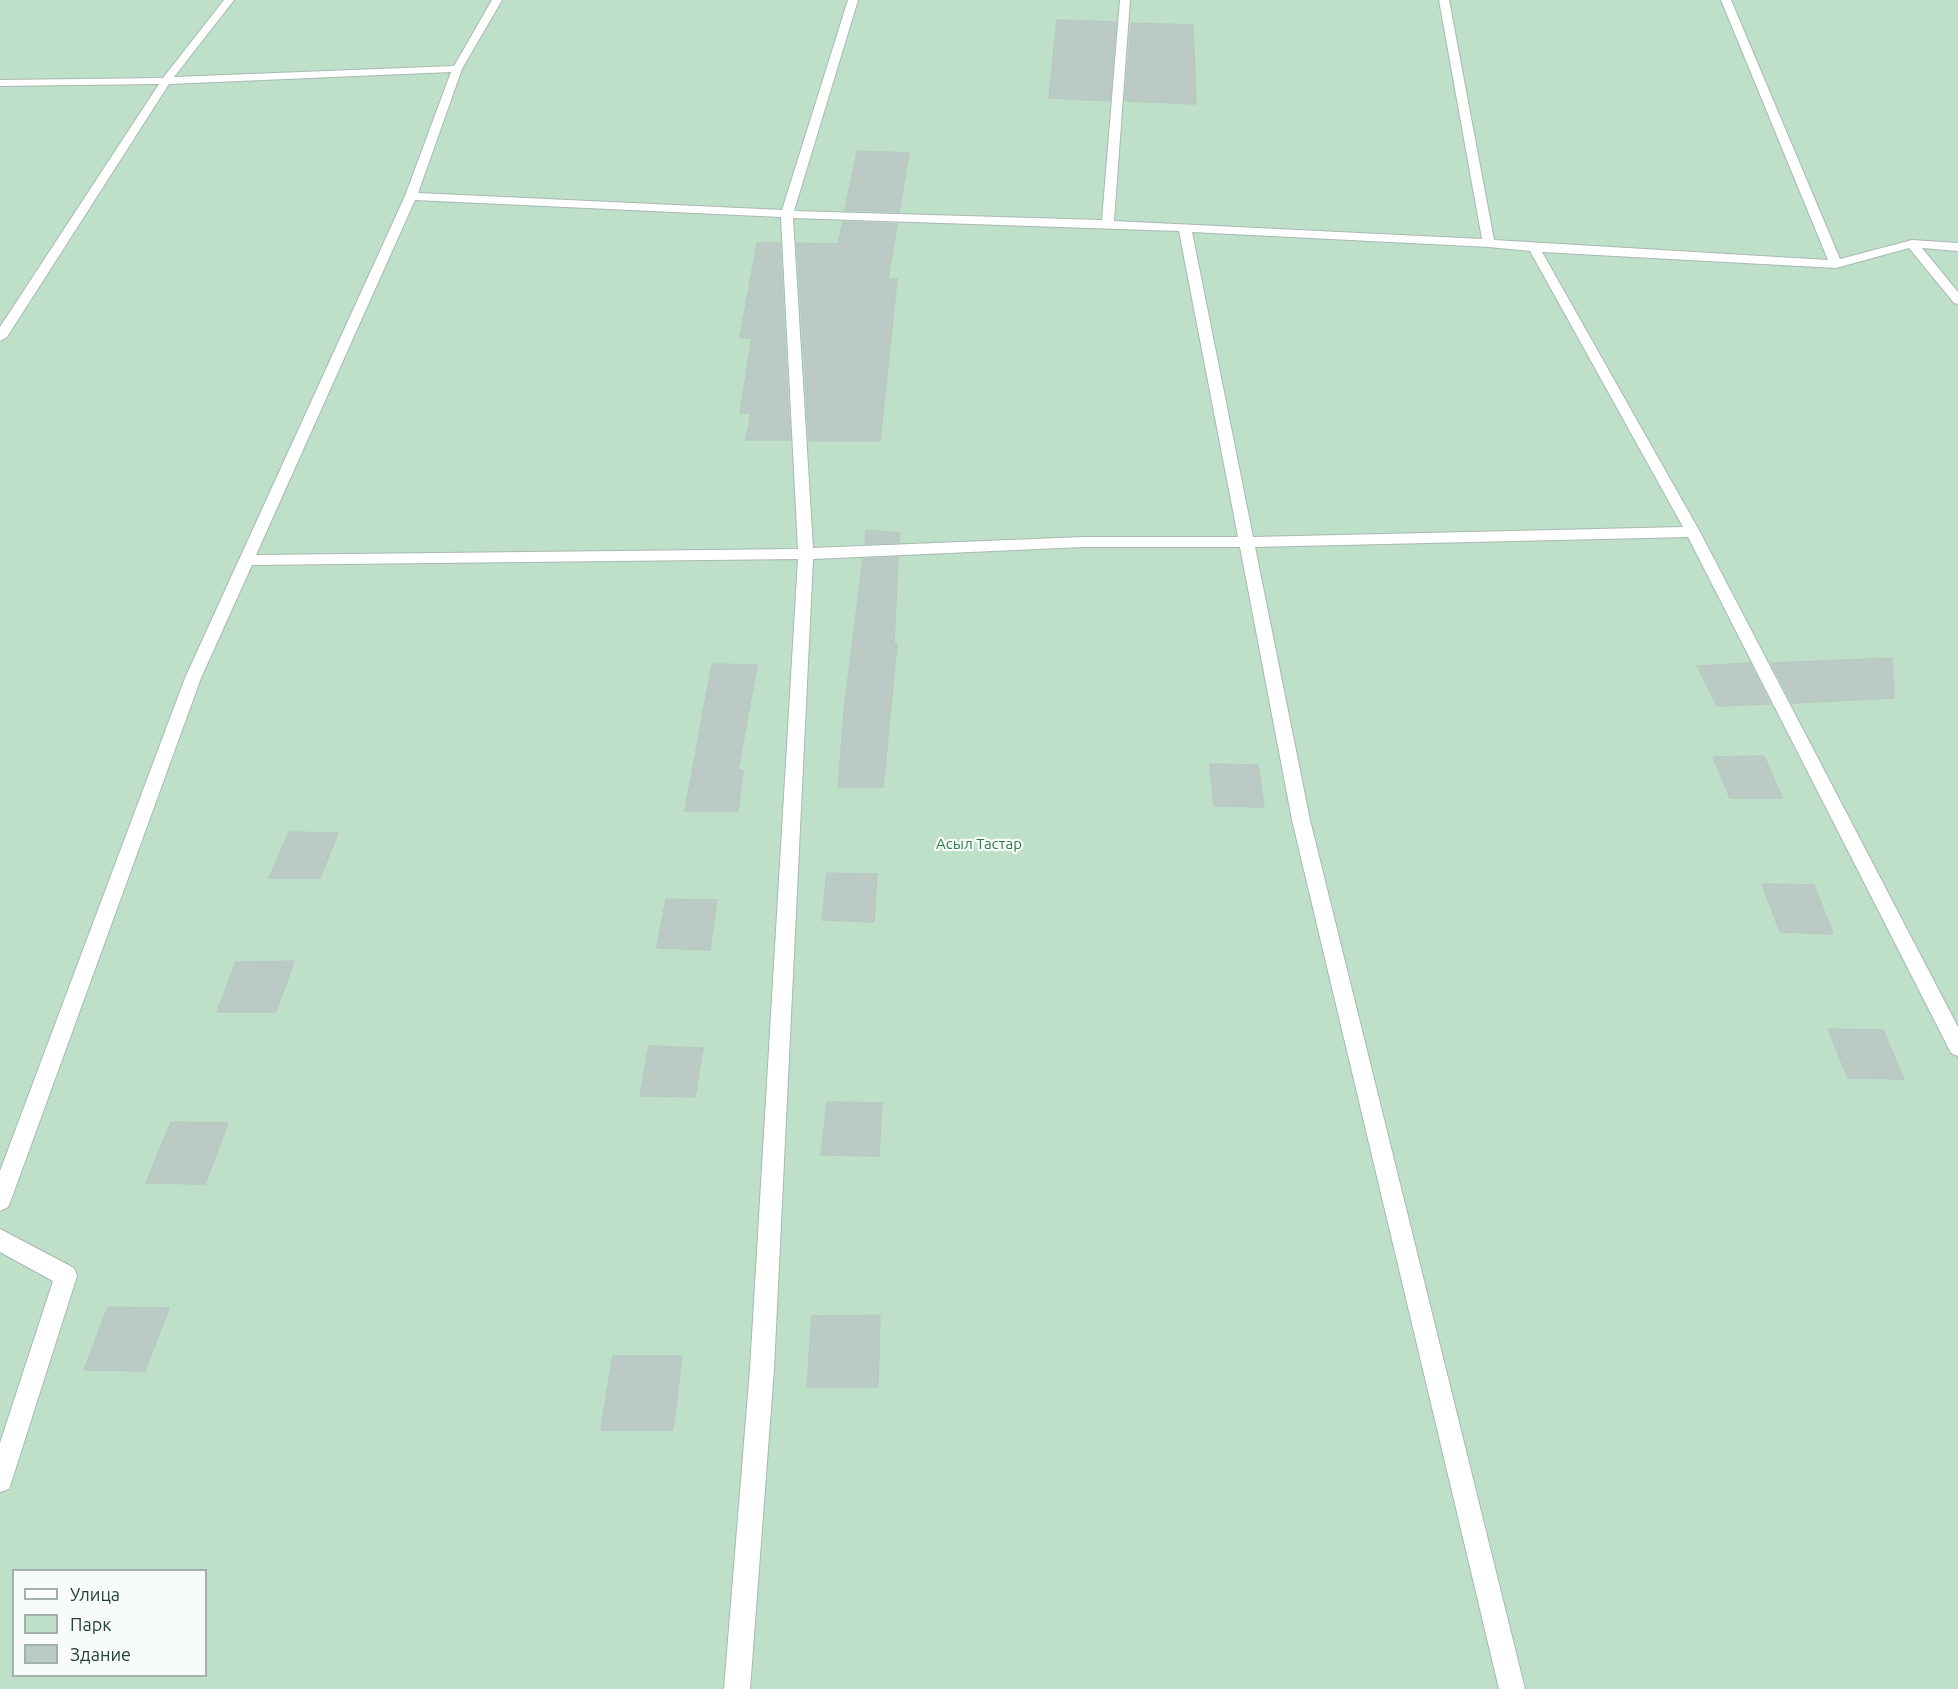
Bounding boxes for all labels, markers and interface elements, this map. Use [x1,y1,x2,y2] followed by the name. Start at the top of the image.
[936,835,1022,853] park label: Асыл Тастар
[12,1569,207,1677] legend
[70,1584,120,1604] text: Улица
[70,1614,111,1634] text: Парк
[70,1644,131,1664] text: Здание

